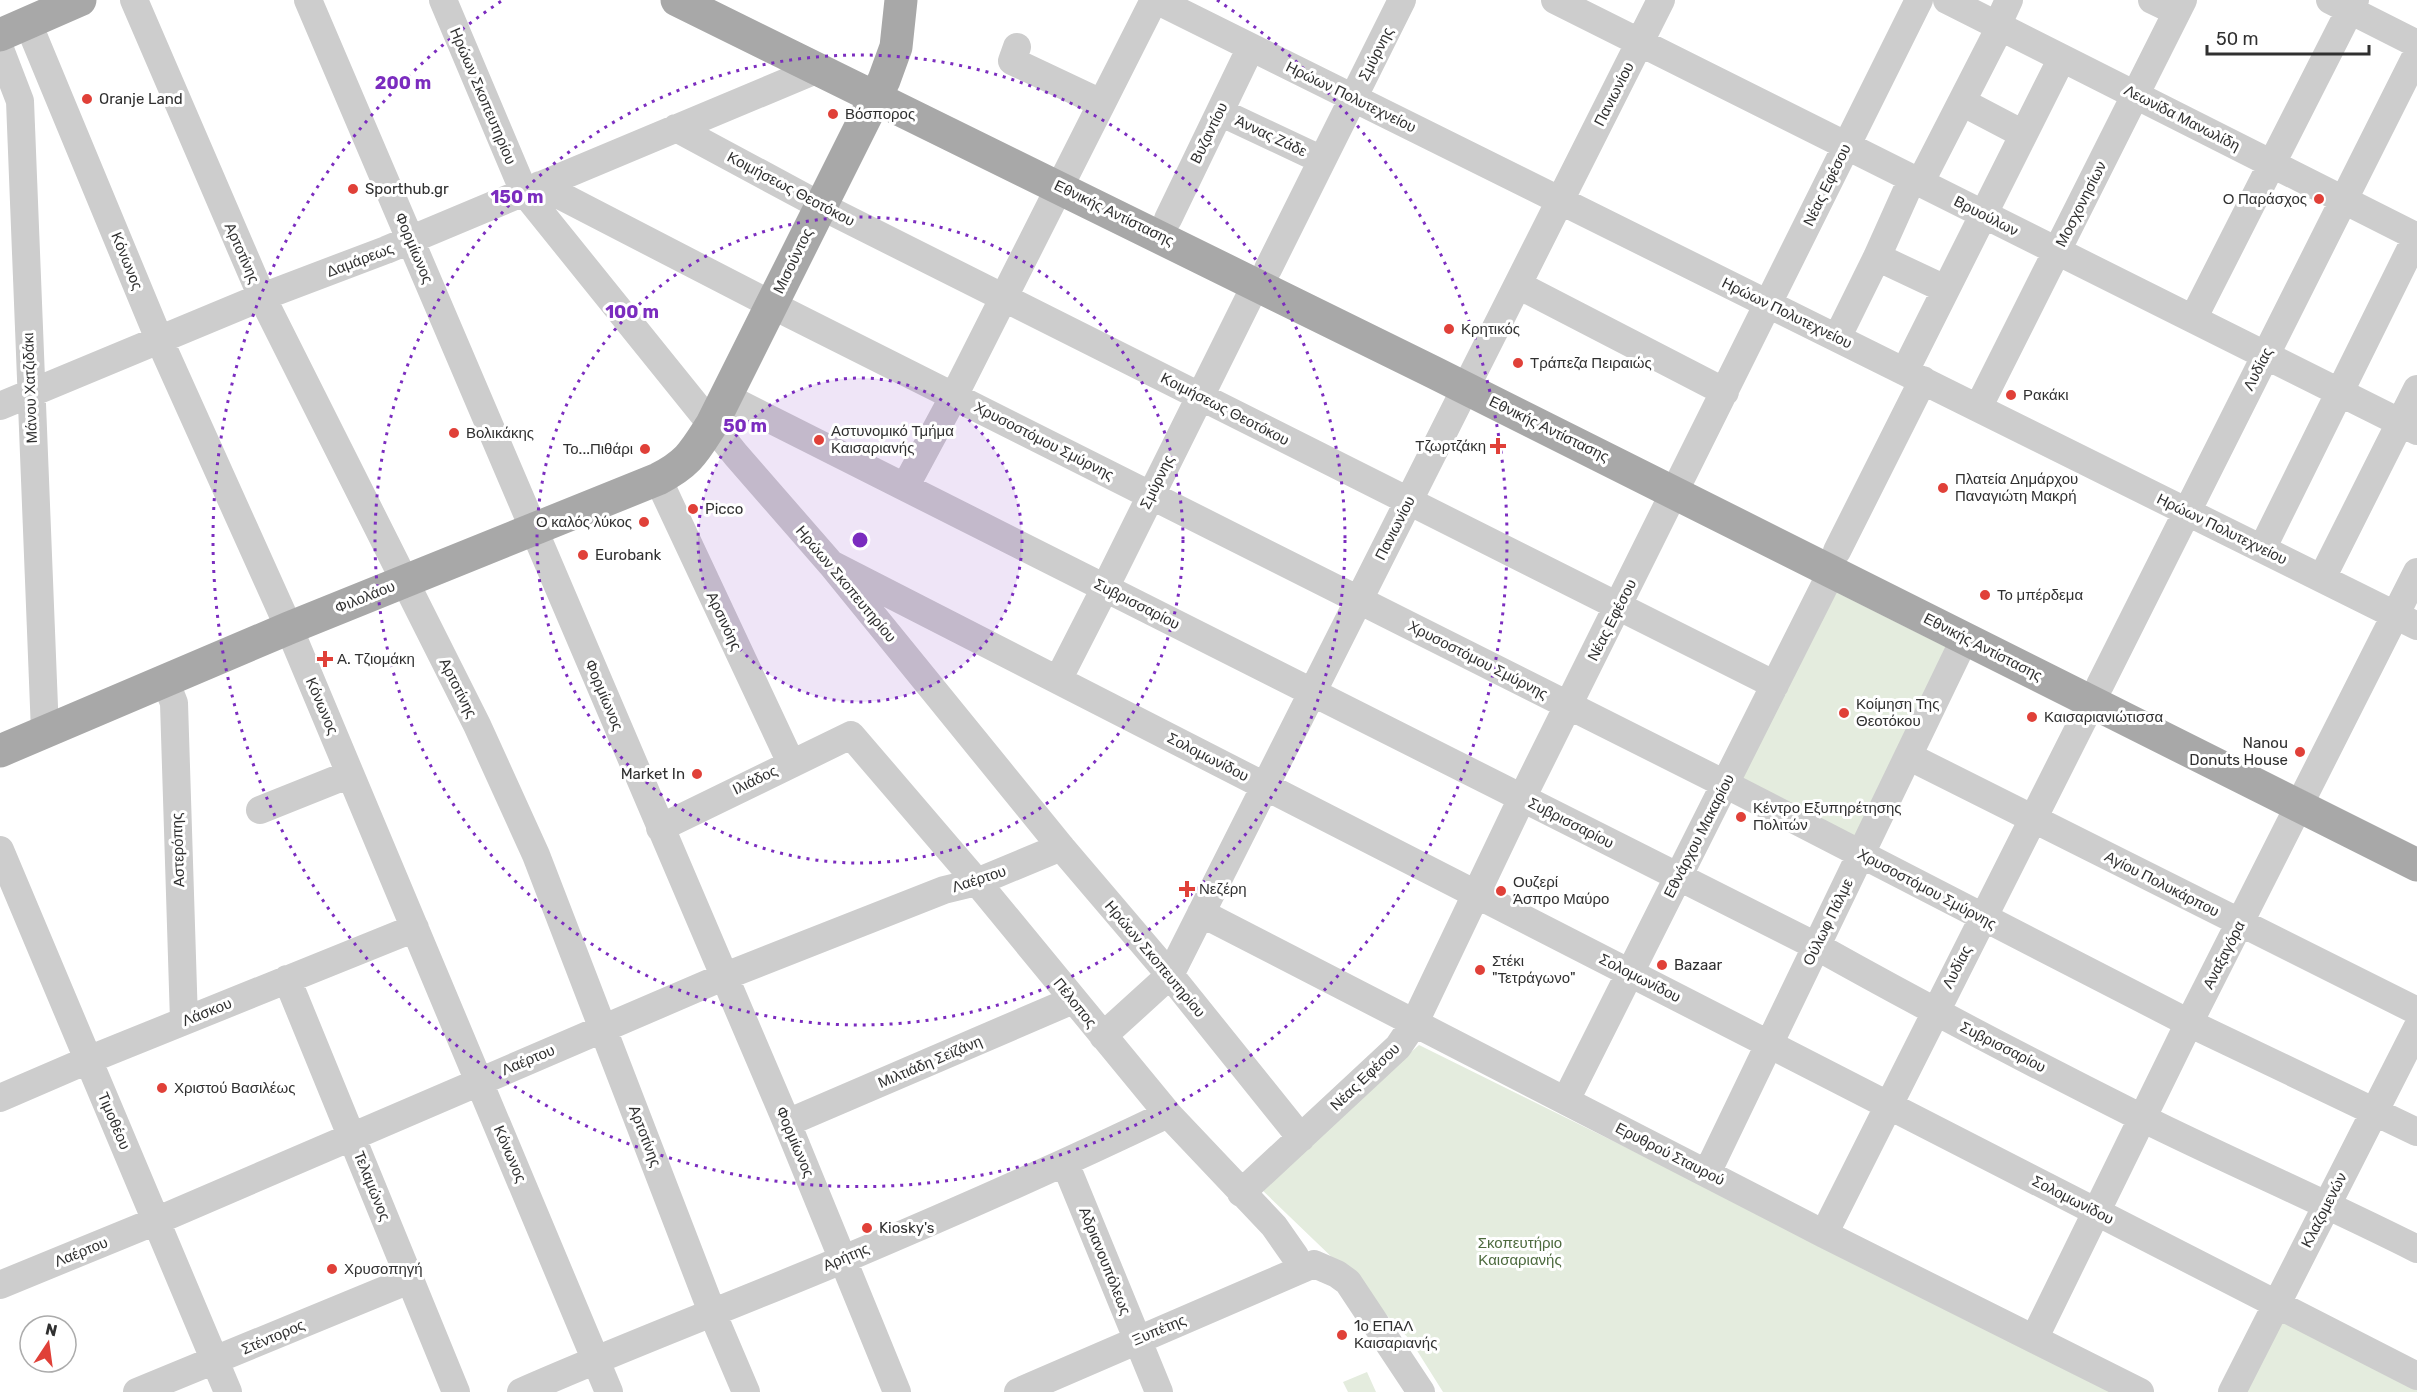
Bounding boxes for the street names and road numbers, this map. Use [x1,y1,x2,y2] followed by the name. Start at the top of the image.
[1355,24,1397,84] street label: Σμύρνης
[446,25,520,167] street label: Ηρώων Σκοπευτηρίου
[1283,58,1419,136] street label: Ηρώων Πολυτεχνείου
[1590,59,1638,129] street label: Πανιωνίου
[2121,81,2243,155] street label: Λεωνίδα Μανωλίδη
[1186,99,1232,167] street label: Βυζαντίου
[1232,112,1310,161] street label: Άννας Ζάδε
[1799,141,1855,229] street label: Νέας Εφέσου
[724,148,858,230] street label: Κοιμήσεως Θεοτόκου
[2052,158,2110,250] street label: Μοσχονησίων
[1051,176,1177,250] street label: Εθνικής Αντίστασης
[1951,192,2021,240] street label: Βρυούλων
[391,210,437,286] street label: Φορμίωνος
[221,220,263,286] street label: Αρτοτίνης
[769,225,817,297] street label: Μισούντος
[107,230,147,292] street label: Κόνωνος
[324,239,396,281] street label: Δαμάρεως
[1719,274,1855,352] street label: Ηρώων Πολυτεχνείου
[19,332,41,444] street label: Μάνου Χατζιδάκι
[2240,345,2276,393] street label: Λυδίας
[1158,369,1292,449] street label: Κοιμήσεως Θεοτόκου
[1486,392,1612,466] street label: Εθνικής Αντίστασης
[971,398,1117,484] street label: Χρυσοστόμου Σμύρνης
[1136,452,1178,512] street label: Σμύρνης
[2154,490,2290,568] street label: Ηρώων Πολυτεχνείου
[1371,493,1419,563] street label: Πανιωνίου
[792,522,900,646] street label: Ηρώων Σκοπευτηρίου
[1091,575,1183,633] street label: Συβρισσαρίου
[1584,576,1640,664] street label: Νέας Εφέσου
[332,577,398,617] street label: Φιλολάου
[703,589,745,653] street label: Αρσινόης
[1921,609,2045,685] street label: Εθνικής Αντίστασης
[1405,617,1551,703] street label: Χρυσοστόμου Σμύρνης
[435,655,481,721] street label: Αρτοτίνης
[581,657,627,733] street label: Φορμίωνος
[302,675,342,737] street label: Κόνωνος
[1164,729,1252,785] street label: Σολομωνίδου
[730,761,780,799] street label: Ιλιάδος
[1660,771,1738,901] street label: Εθνάρχου Μακαρίου
[1525,794,1617,852] street label: Συβρισσαρίου
[168,812,188,888] street label: Αστερόπης
[1855,845,1999,933] street label: Χρυσοστόμου Σμύρνης
[2102,847,2222,921] street label: Αγίου Πολυκάρπου
[950,862,1008,896] street label: Λαέρτου
[1799,875,1857,968] street label: Ούλωφ Πάλμε
[1101,897,1209,1021] street label: Ηρώων Σκοπευτηρίου
[2199,918,2249,992] street label: Αναξαγόρα
[1939,943,1975,991] street label: Λυδίας
[1596,950,1684,1006] street label: Σολομωνίδου
[1050,975,1100,1031] street label: Πέλοπος
[180,994,234,1030] street label: Λάσκου
[1957,1018,2049,1076] street label: Συβρισσαρίου
[875,1032,985,1092] street label: Μιλτιάδη Σεϊζάνη
[1327,1039,1403,1115] street label: Νέας Εφέσου
[499,1041,557,1079] street label: Λαέρτου
[94,1090,134,1152] street label: Τιμοθέου
[625,1103,665,1169] street label: Αρτοτίνης
[772,1104,818,1180] street label: Φορμίωνος
[1612,1119,1728,1189] street label: Ερυθρού Σταυρού
[490,1123,530,1185] street label: Κόνωνος
[350,1149,394,1223] street label: Τελαμώνος
[2297,1169,2351,1251] street label: Κλαζομενών
[2029,1172,2117,1228] street label: Σολομωνίδου
[1075,1205,1135,1317] street label: Αδριανουπόλεως
[52,1233,110,1271] street label: Λαέρτου
[820,1239,872,1275] street label: Αρήτης
[1129,1311,1189,1349] street label: Ξυπέτης
[239,1316,307,1358] street label: Στέντορος

